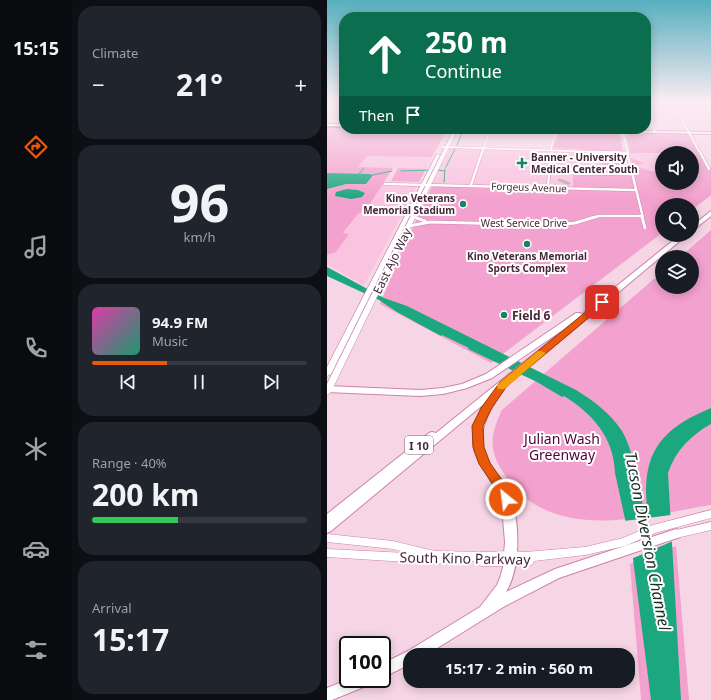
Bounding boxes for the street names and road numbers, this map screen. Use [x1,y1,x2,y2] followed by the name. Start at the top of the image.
[491,179,567,195] street label: Forgeus Avenue
[481,216,568,230] street label: West Service Drive
[369,224,416,297] street label: East Ajo Way
[405,436,433,454] road number: I 10
[399,547,531,569] street label: South Kino Parkway

